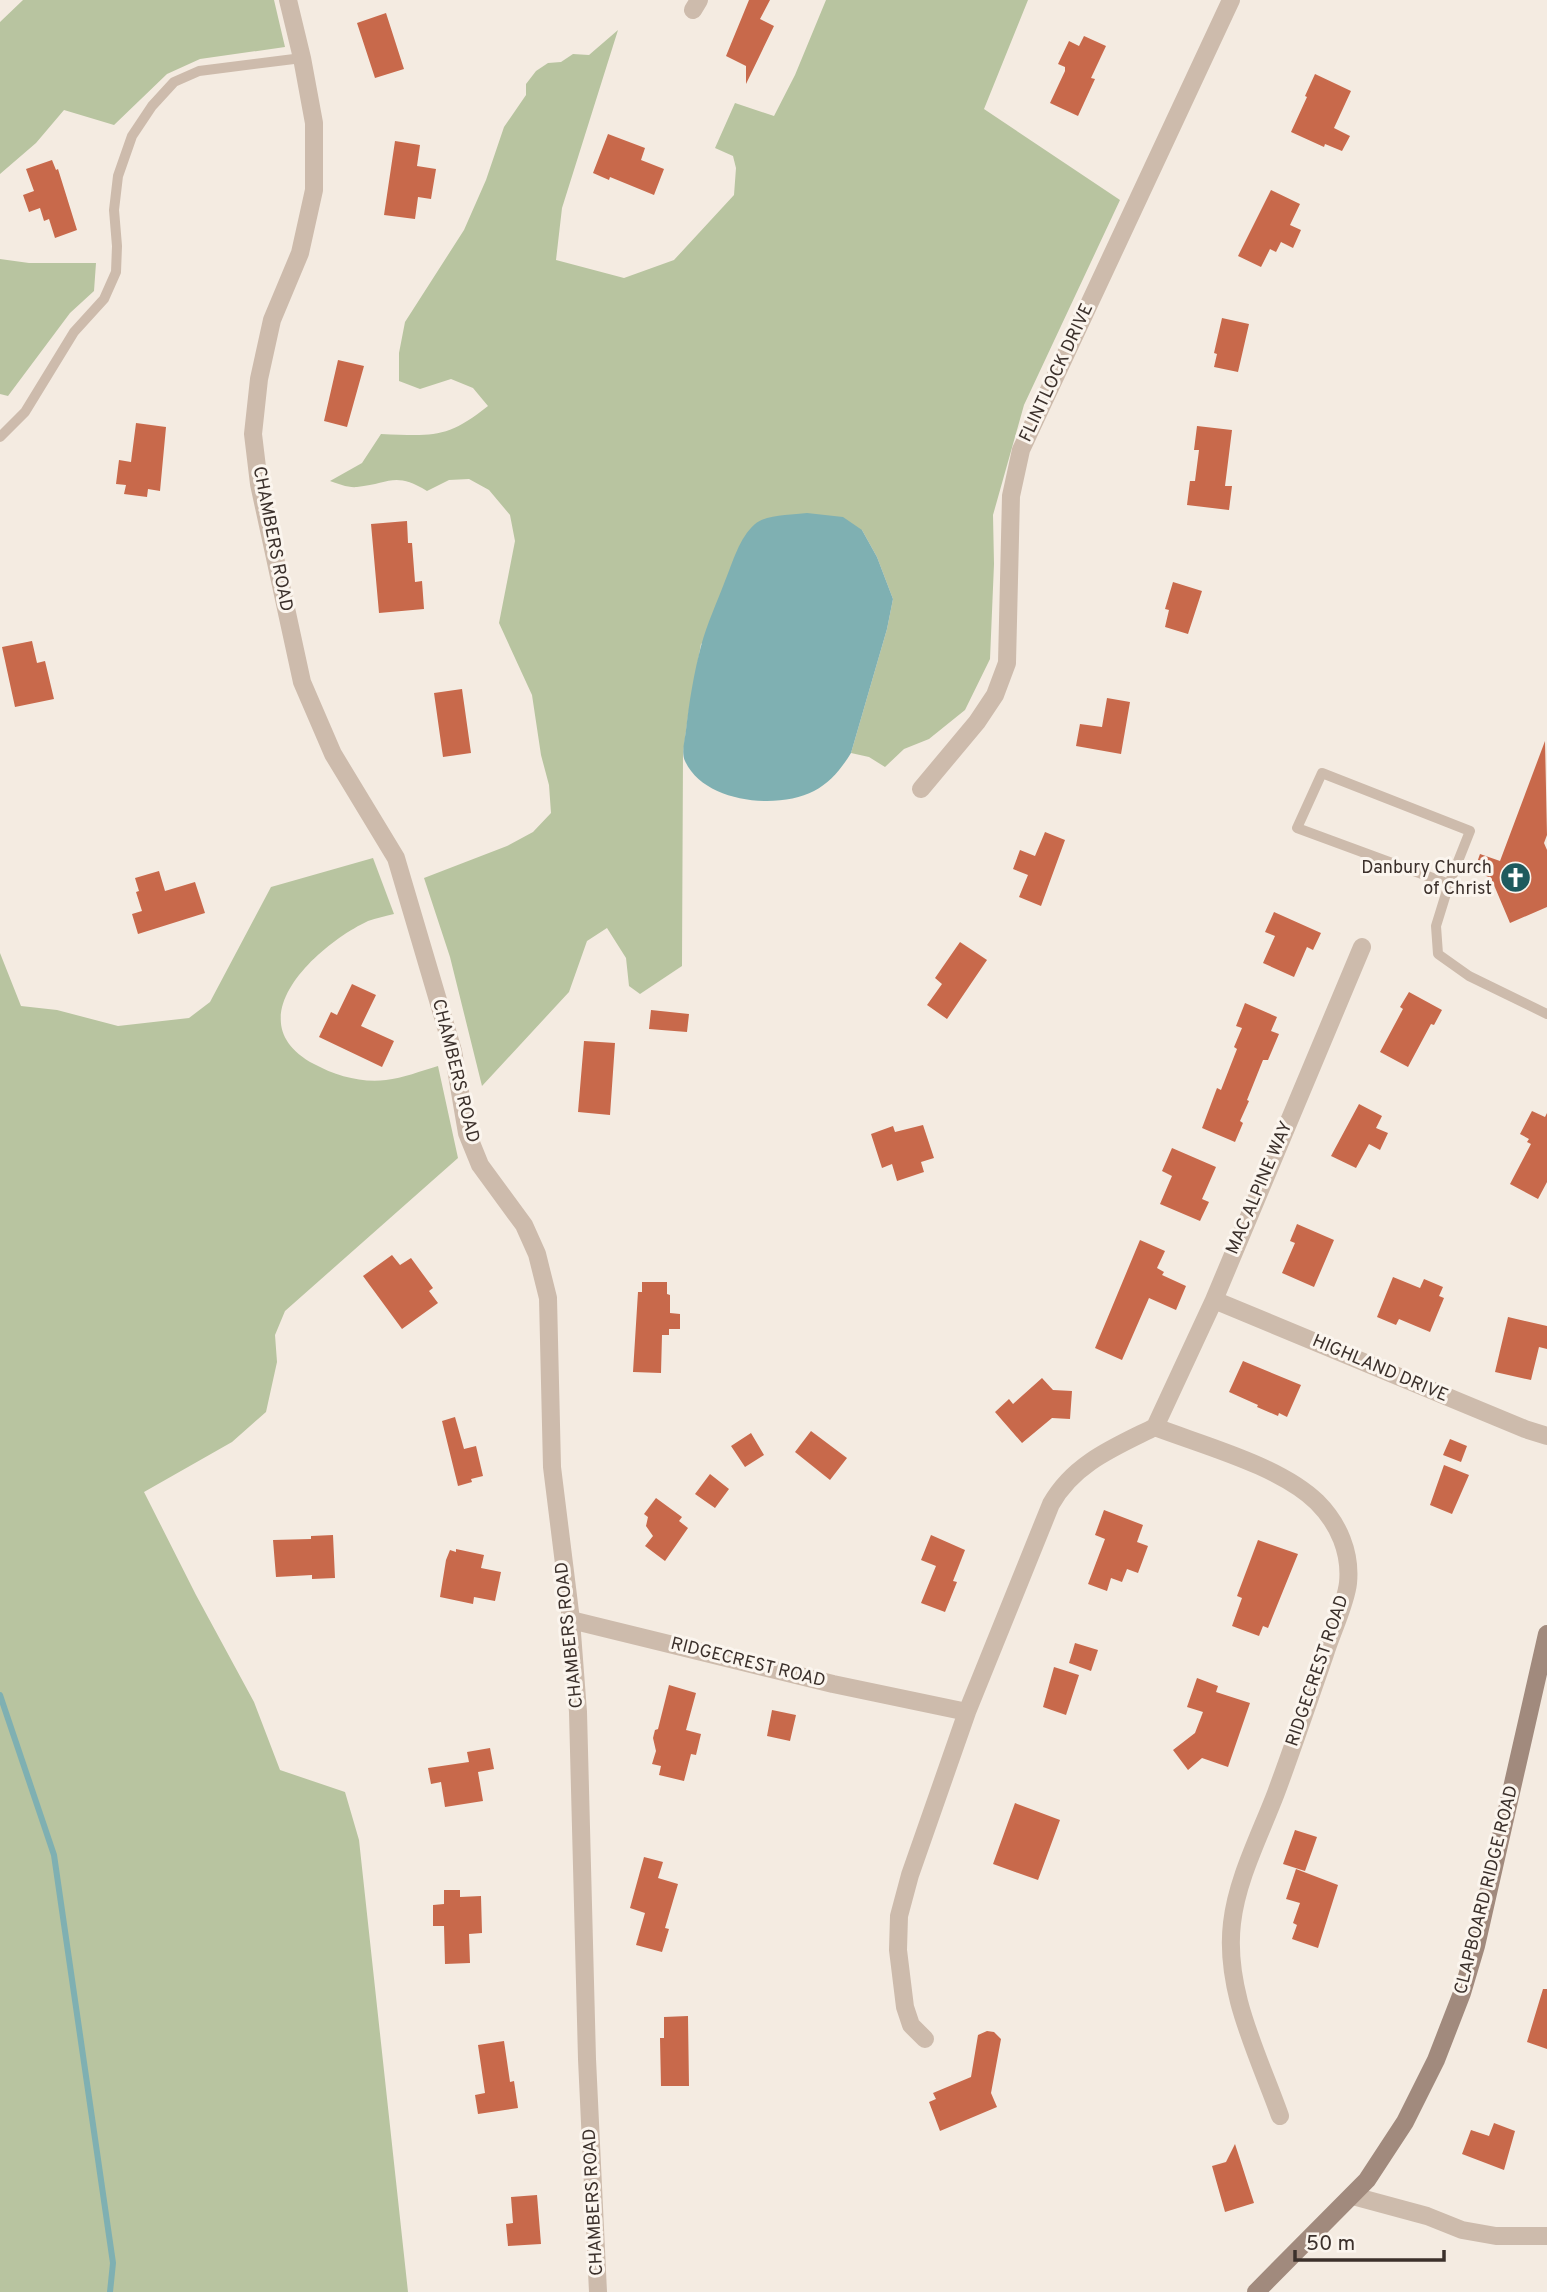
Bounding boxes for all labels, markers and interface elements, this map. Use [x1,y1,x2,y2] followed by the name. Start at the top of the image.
[1015,300,1099,446] street label: FLINTLOCK DRIVE
[247,464,297,614] street label: CHAMBERS ROAD
[1361,857,1492,901] place label: Danbury Church of Christ
[1498,861,1532,895] church icon: Danbury Church of Christ
[426,997,484,1145] street label: CHAMBERS ROAD
[1222,1118,1298,1258] street label: MAC ALPINE WAY
[1309,1330,1451,1408] street label: HIGHLAND DRIVE
[551,1560,589,1710] street label: CHAMBERS ROAD
[1281,1592,1355,1750] street label: RIDGECREST ROAD
[668,1633,828,1693] street label: RIDGECREST ROAD
[1450,1783,1524,1997] street label: CLAPBOARD RIDGE ROAD
[579,2128,609,2276] street label: CHAMBERS ROAD
[1295,2218,1444,2262] scale bar
[1306,2231,1355,2258] text: 50 m

